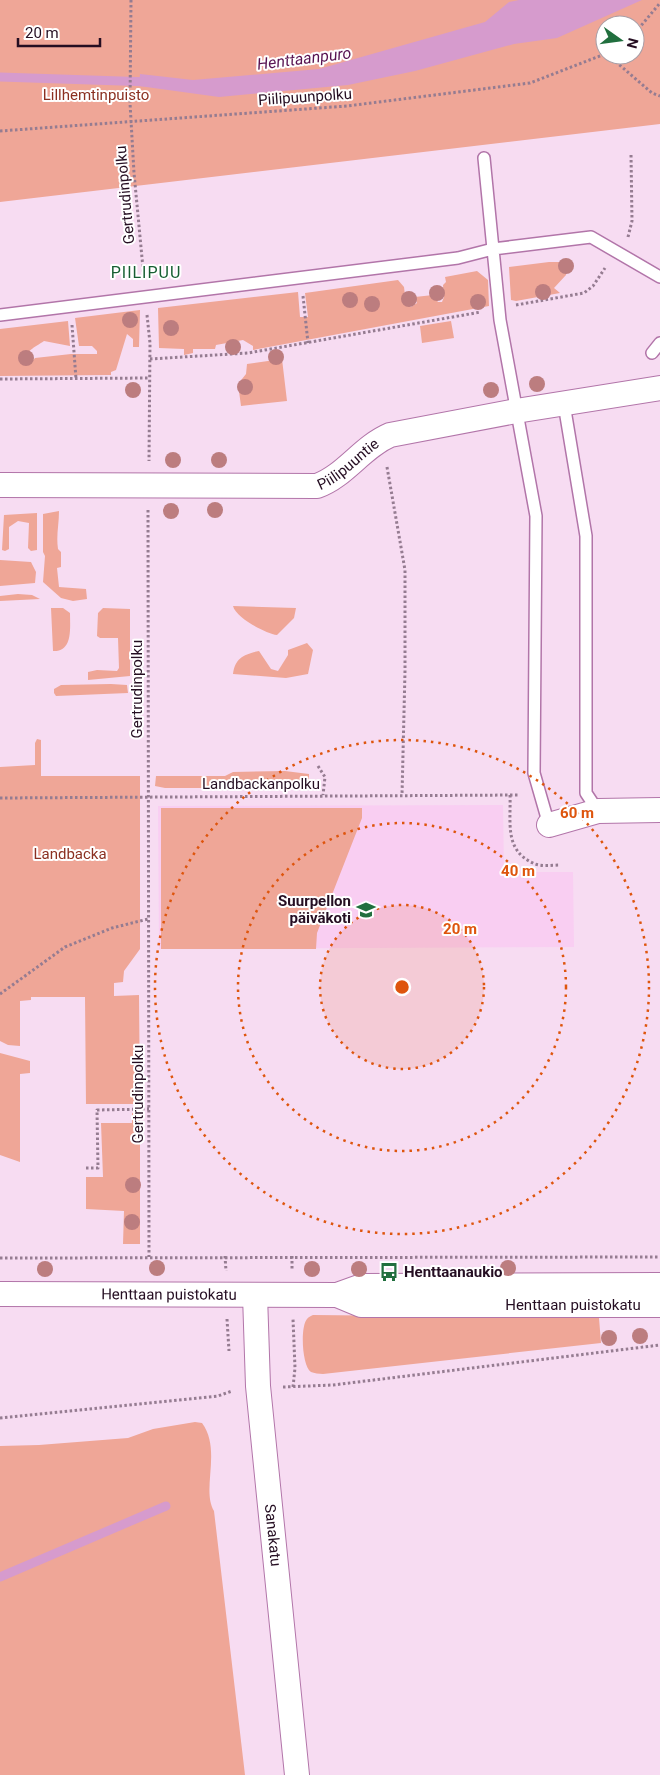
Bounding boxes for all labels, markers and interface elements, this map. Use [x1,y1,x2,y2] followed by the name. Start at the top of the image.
[18,15,100,47] scale bar
[595,15,645,65] north arrow
[25,24,59,42] text: 20 m
[624,36,642,50] text: N
[256,43,352,74] water label: Henttaanpuro
[258,85,352,109] street label: Piilipuunpolku
[43,86,149,104] park label: Lillhemtinpuisto
[112,145,138,245] street label: Gertrudinpolku
[111,263,181,282] district label: PIILIPUU
[314,435,382,494] street label: Piilipuuntie
[128,640,146,738] street label: Gertrudinpolku
[202,775,320,793] street label: Landbackanpolku
[560,804,594,822] text: 60 m
[33,845,107,863] park label: Landbacka
[501,862,535,880] text: 40 m
[278,892,351,927] place label: Suurpellon päiväkoti
[355,899,377,921] school or university icon: Suurpellon päiväkoti
[443,920,477,938] text: 20 m
[393,978,411,996] centre of rings
[129,1045,147,1143] street label: Gertrudinpolku
[378,1261,400,1283] bus stop icon: Henttaanaukio
[404,1263,503,1281] place label: Henttaanaukio
[101,1285,237,1304] street label: Henttaan puistokatu
[505,1296,641,1314] street label: Henttaan puistokatu
[261,1503,285,1567] street label: Sanakatu

